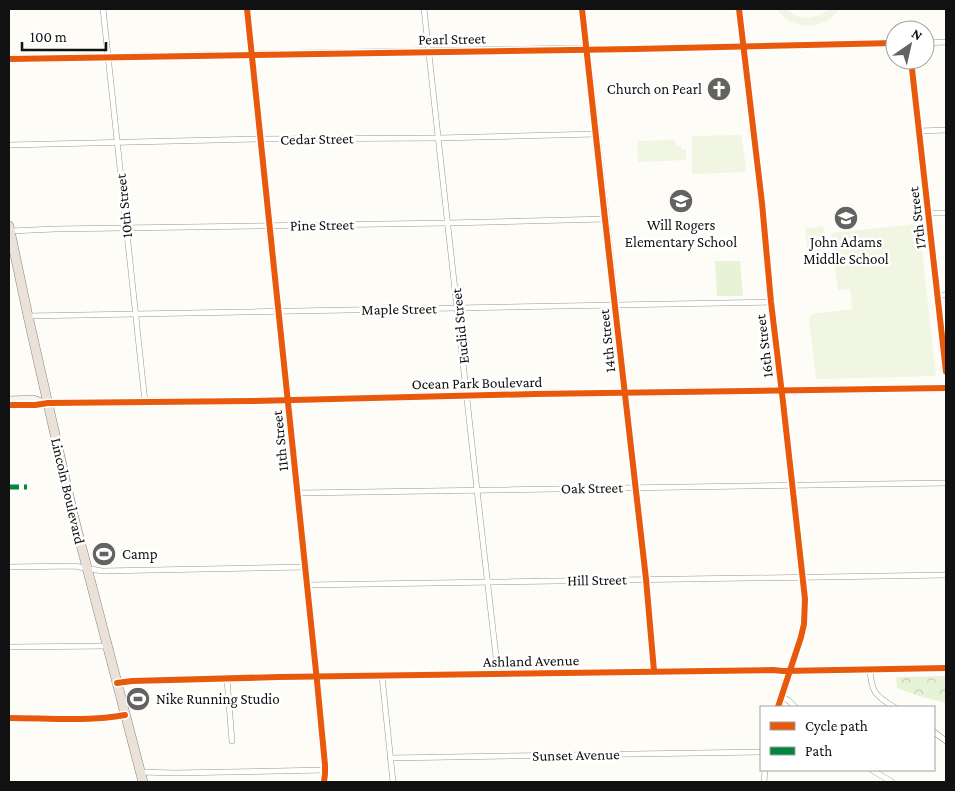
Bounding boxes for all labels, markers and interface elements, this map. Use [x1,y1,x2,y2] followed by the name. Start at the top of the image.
[22,20,106,52] scale bar
[885,20,935,70] north arrow
[909,25,926,44] text: N
[30,29,67,45] text: 100 m
[418,30,487,48] street label: Pearl Street
[706,76,732,102] church icon: Church on Pearl
[607,81,702,97] place label: Church on Pearl
[280,130,355,148] street label: Cedar Street
[113,172,135,239] street label: 10th Street
[905,185,929,250] street label: 17th Street
[668,188,694,214] school or university icon: Will Rogers Elementary School
[833,205,859,231] school or university icon: John Adams Middle School
[290,216,355,234] street label: Pine Street
[625,217,737,251] place label: Will Rogers Elementary School
[803,234,889,267] place label: John Adams Middle School
[448,286,472,365] street label: Euclid Street
[361,300,438,319] street label: Maple Street
[596,308,618,373] street label: 14th Street
[752,312,776,378] street label: 16th Street
[411,374,543,392] street label: Ocean Park Boulevard
[269,409,291,472] street label: 11th Street
[48,436,88,546] street label: Lincoln Boulevard
[561,479,624,497] street label: Oak Street
[91,541,117,567] sports icon: Camp
[122,546,158,563] place label: Camp
[567,571,628,589] street label: Hill Street
[483,652,580,670] street label: Ashland Avenue
[125,686,151,712] sports icon: Nike Running Studio
[156,691,280,708] place label: Nike Running Studio
[760,706,935,771] legend
[805,718,868,735] text: Cycle path
[805,743,832,759] text: Path
[532,746,620,764] street label: Sunset Avenue

